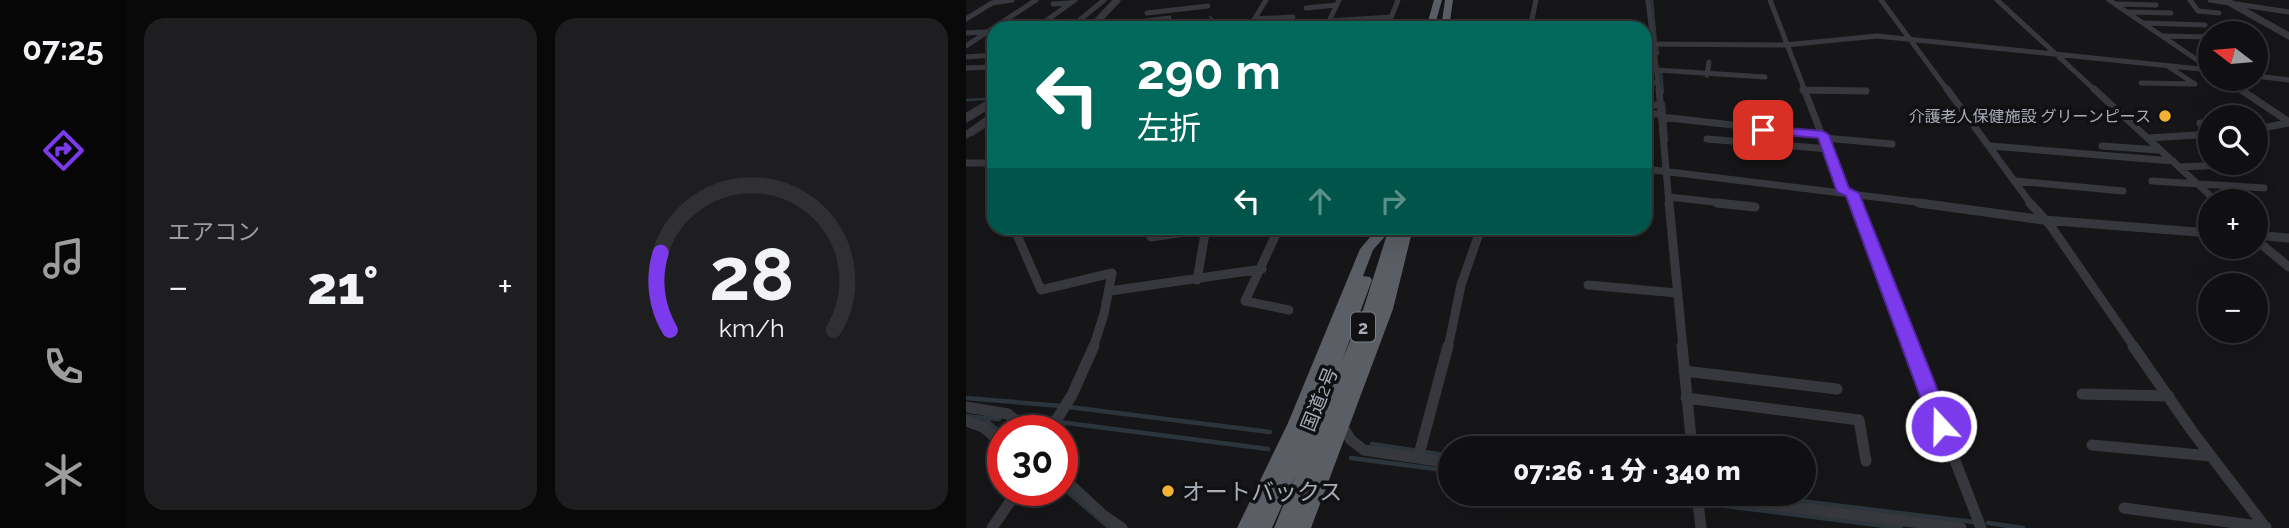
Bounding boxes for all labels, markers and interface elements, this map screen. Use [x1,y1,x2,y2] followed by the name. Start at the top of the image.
[2198,21,2268,91] north arrow
[2198,21,2268,343] map controls
[22,30,104,67] text: 07:25
[1137,43,1281,100] text: 290 m
[1022,49,1113,140] icon: left
[1733,100,1793,160] pin
[2198,105,2268,175] button: search
[1909,107,2151,126] place label: 介護老人保健施設 グリーンピース
[2157,108,2173,124] marker: 介護老人保健施設 グリーンピース
[1137,109,1201,146] text: 左折
[1744,111,1782,149] icon: arrive
[39,126,88,175] icon: directions
[1228,182,1266,220] icon: left
[1301,182,1339,220] icon: ahead
[1374,182,1412,220] icon: right
[2198,189,2268,259] button: +
[168,218,260,245] text: エアコン
[709,232,794,317] text: 28
[39,234,88,283] icon: music
[307,255,378,316] text: 21°
[168,264,188,309] text: −
[497,264,513,309] text: +
[2198,273,2268,343] button: −
[1351,312,1375,342] road number: 2
[719,313,784,343] text: km/h
[39,342,88,391] icon: phone
[1296,364,1342,434] street label: 国道2号
[1904,389,1978,463] position arrow
[987,415,1078,506] speed limit sign: 30
[39,450,88,499] icon: climate
[1513,456,1741,486] text: 07:26 · 1 分 · 340 m
[1182,478,1342,505] place label: オートバックス
[1160,483,1176,499] marker: オートバックス

